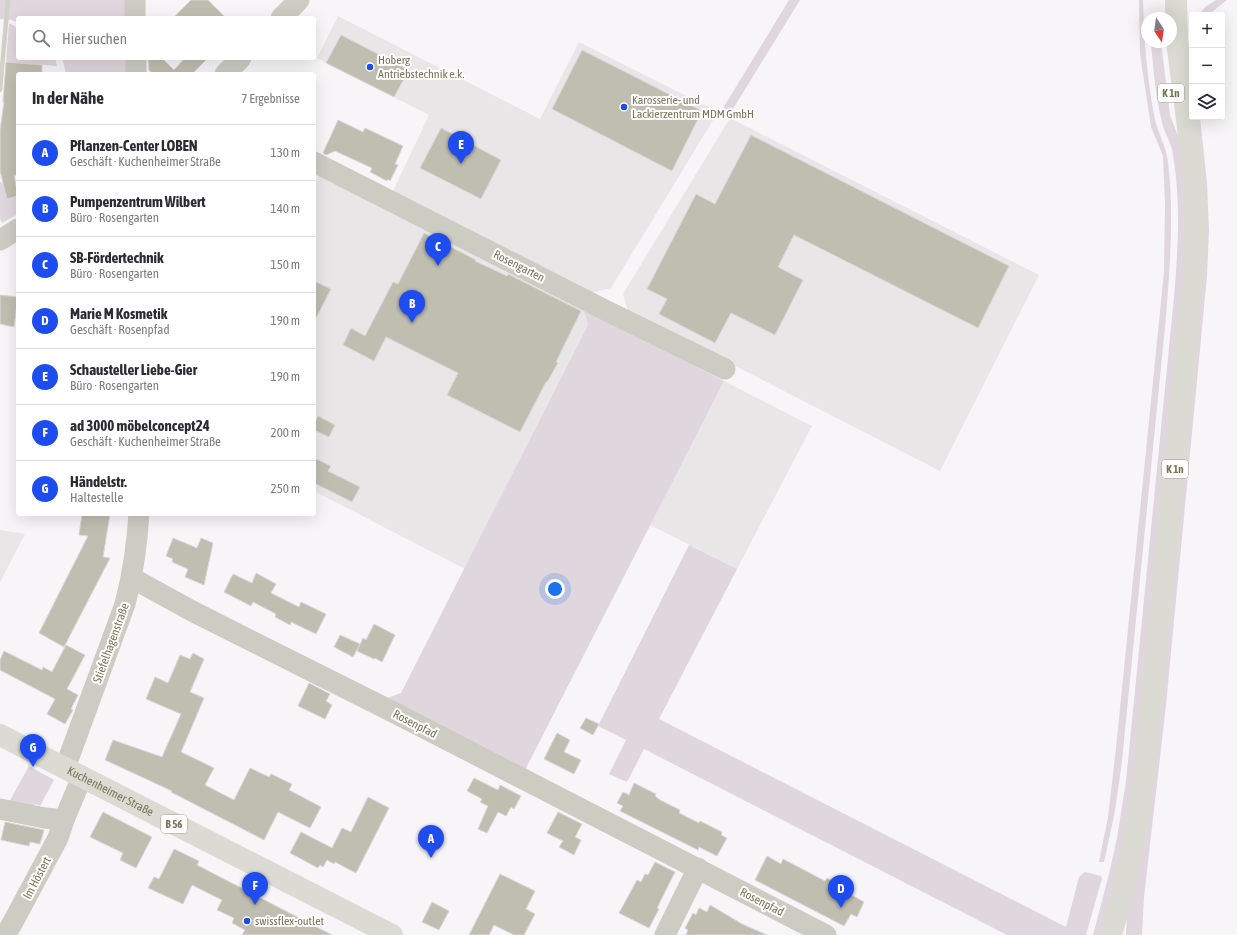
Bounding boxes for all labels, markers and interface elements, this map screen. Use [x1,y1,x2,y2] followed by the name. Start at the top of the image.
[1141,12,1177,48] north arrow
[1189,12,1225,120] map controls
[1189,12,1225,48] button: +
[16,16,316,60] search box
[30,27,52,49] icon: search
[62,30,127,47] text: Hier suchen
[1189,48,1225,84] button: −
[378,53,464,81] place label: Hoberg Antriebstechnik e.k.
[365,62,375,72] marker: Hoberg Antriebstechnik e.k.
[1158,84,1184,102] road number: K 1n
[1189,84,1225,120] button: layers
[32,88,104,108] text: In der Nähe
[241,91,300,106] text: 7 Ergebnisse
[632,93,754,121] place label: Karosserie- und Lackierzentrum MDM GmbH
[619,102,629,112] marker: Karosserie- und Lackierzentrum MDM GmbH
[448,131,474,164] pin: E
[70,137,198,154] text: Pflanzen-Center LOBEN
[42,145,48,160] text: A
[271,145,300,160] text: 130 m
[70,154,221,169] text: Geschäft · Kuchenheimer Straße
[70,193,206,210] text: Pumpenzentrum Wilbert
[42,201,48,216] text: B
[271,201,300,216] text: 140 m
[70,210,159,225] text: Büro · Rosengarten
[425,233,451,266] pin: C
[491,247,547,285] street label: Rosengarten
[70,249,164,266] text: SB-Fördertechnik
[42,257,48,272] text: C
[271,257,300,272] text: 150 m
[70,266,159,281] text: Büro · Rosengarten
[399,290,425,323] pin: B
[70,305,167,322] text: Marie M Kosmetik
[41,313,49,328] text: D
[271,313,300,328] text: 190 m
[70,322,170,337] text: Geschäft · Rosenpfad
[70,361,197,378] text: Schausteller Liebe-Gier
[42,369,48,384] text: E
[271,369,300,384] text: 190 m
[70,378,159,393] text: Büro · Rosengarten
[70,417,210,434] text: ad 3000 möbelconcept24
[42,425,48,440] text: F
[271,425,300,440] text: 200 m
[70,434,221,449] text: Geschäft · Kuchenheimer Straße
[1162,460,1188,478] road number: K 1n
[70,473,127,490] text: Händelstr.
[42,481,48,496] text: G
[271,481,300,496] text: 250 m
[70,490,123,505] text: Haltestelle
[545,579,565,599] your location
[90,601,132,685] street label: Stiefelhagenstraße
[391,707,439,741] street label: Rosenpfad
[20,734,46,767] pin: G
[65,764,156,819] street label: Kuchenheimer Straße
[161,815,187,833] road number: B 56
[418,825,444,858] pin: A
[20,854,54,902] street label: Im Höstert
[242,872,268,905] pin: F
[828,875,854,908] pin: D
[738,885,786,919] street label: Rosenpfad
[255,914,325,928] place label: swissflex-outlet
[242,916,252,926] marker: swissflex-outlet

